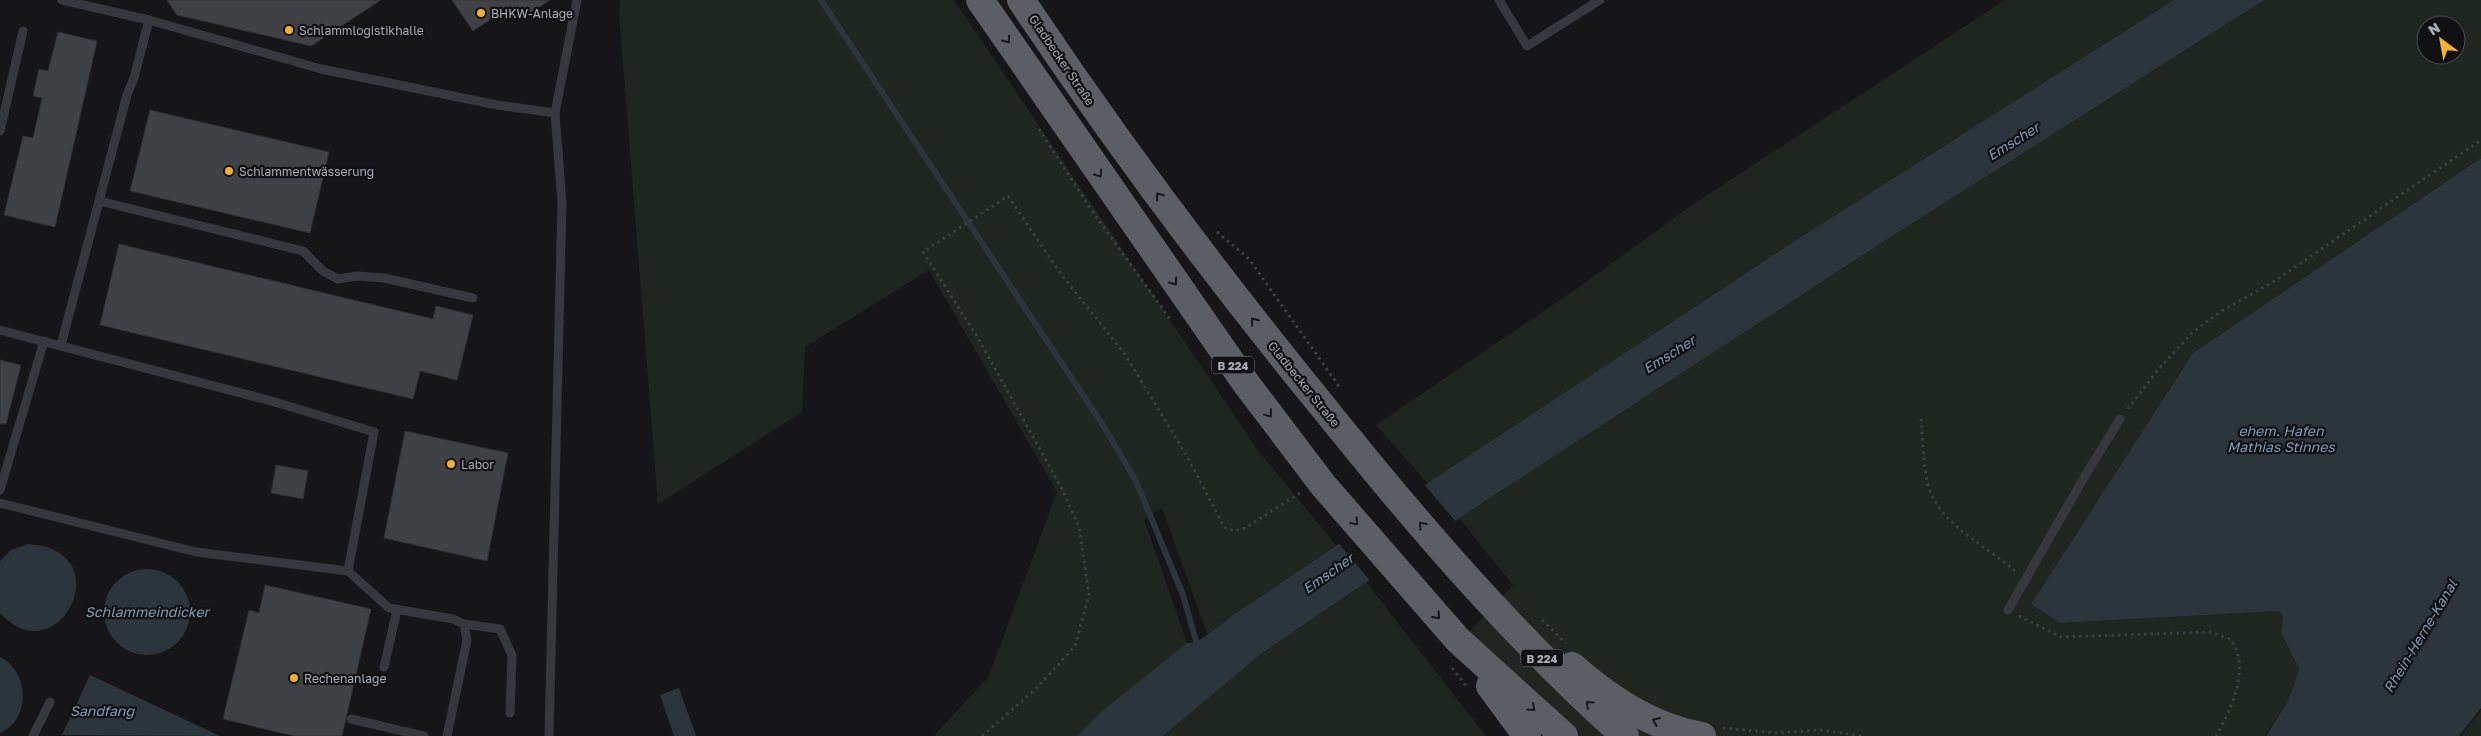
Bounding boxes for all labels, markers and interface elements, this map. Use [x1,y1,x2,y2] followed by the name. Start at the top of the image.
[491,6,573,21] place label: BHKW-Anlage
[475,7,487,19] marker: BHKW-Anlage
[1026,12,1098,108] street label: Gladbecker Straße
[2416,15,2466,65] north arrow
[2425,19,2443,39] text: N
[299,23,424,38] place label: Schlammlogistikhalle
[283,24,295,36] marker: Schlammlogistikhalle
[1001,35,1010,44] one-way arrow
[1984,117,2044,164] water label: Emscher
[239,164,374,179] place label: Schlammentwässerung
[223,165,235,177] marker: Schlammentwässerung
[1093,168,1102,178] one-way arrow
[1157,193,1165,202] one-way arrow
[1168,276,1177,286] one-way arrow
[1252,318,1260,327] one-way arrow
[1640,330,1700,377] water label: Emscher
[1265,338,1343,430] street label: Gladbecker Straße
[1212,356,1254,374] road number: B 224
[1263,408,1272,418] one-way arrow
[2227,422,2335,455] water label: ehem. Hafen Mathias Stinnes
[461,457,494,472] place label: Labor
[445,458,457,470] marker: Labor
[1349,516,1358,525] one-way arrow
[1419,522,1428,531] one-way arrow
[1299,548,1359,597] water label: Emscher
[2380,576,2461,696] water label: Rhein-Herne-Kanal
[85,603,212,620] water label: Schlammeindicker
[1431,610,1440,619] one-way arrow
[1521,650,1563,666] road number: B 224
[304,671,386,686] place label: Rechenanlage
[288,672,300,684] marker: Rechenanlage
[1585,700,1594,709] one-way arrow
[70,702,135,719] water label: Sandfang
[1527,702,1536,711] one-way arrow
[1652,716,1661,727] one-way arrow

